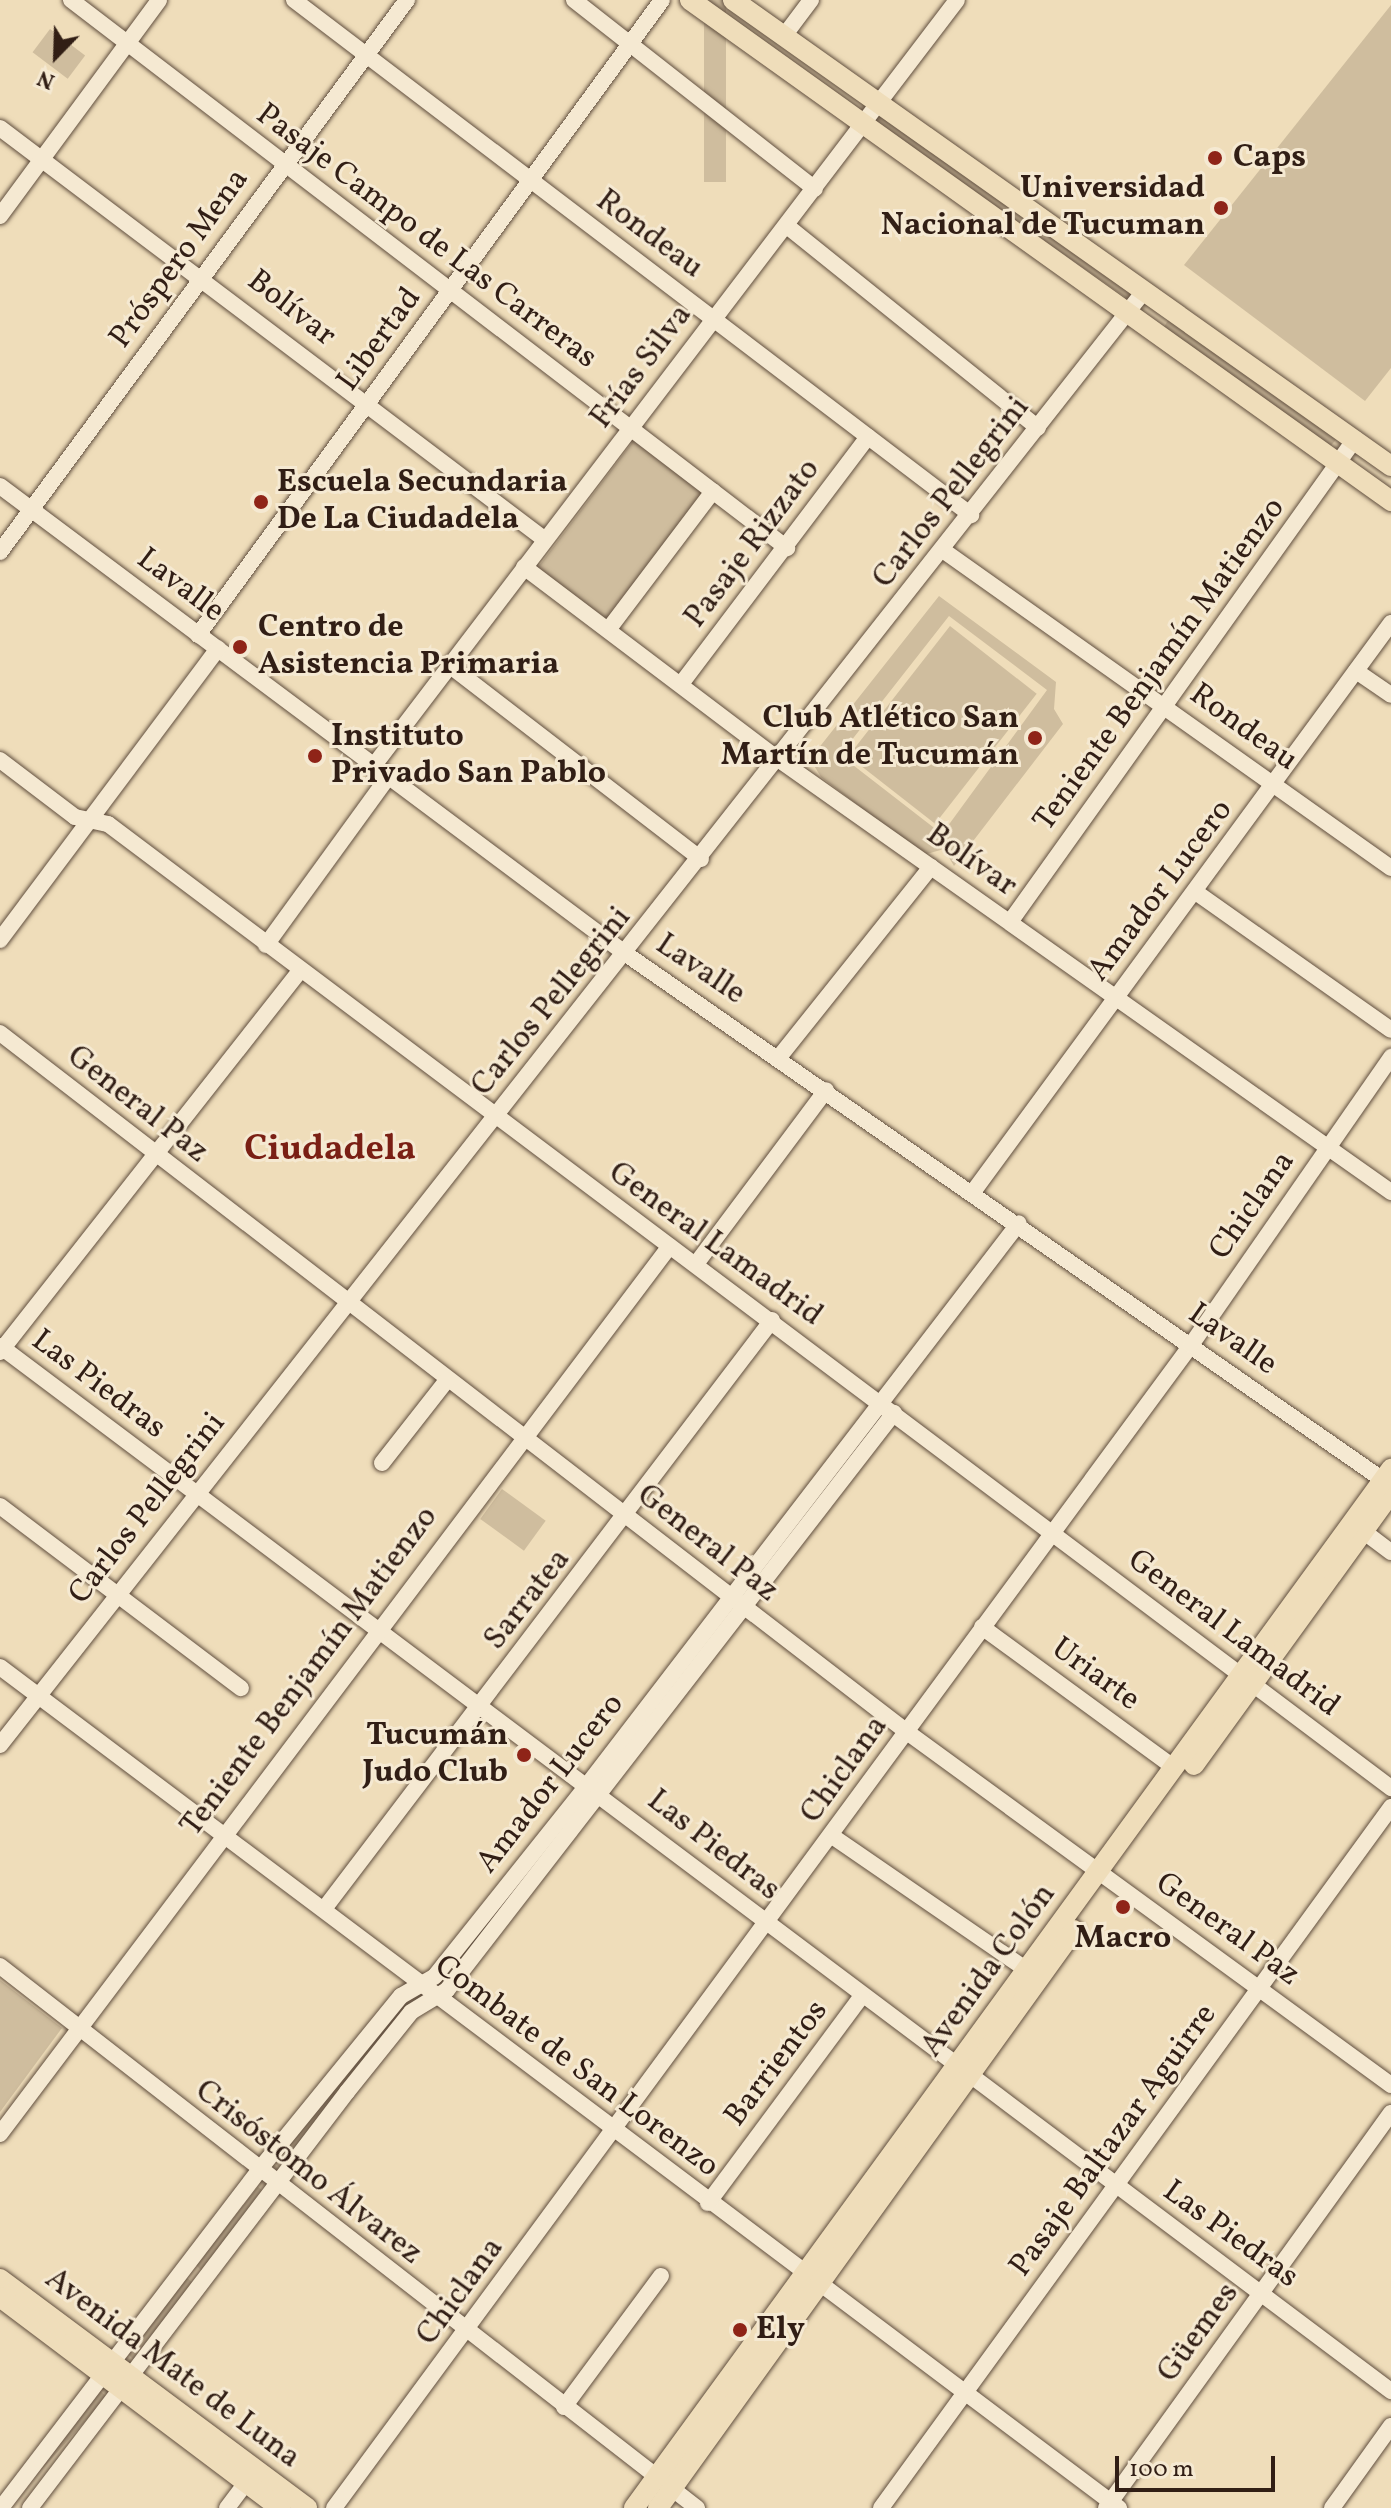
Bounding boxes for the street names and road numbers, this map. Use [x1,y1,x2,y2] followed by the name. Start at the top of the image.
[248,96,604,378] street label: Pasaje Campo de Las Carreras
[102,162,258,356] street label: Próspero Mena
[588,182,710,288] street label: Rondeau
[239,262,343,356] street label: Bolívar
[330,281,430,399] street label: Libertad
[583,297,701,437] street label: Frías Silva
[865,390,1039,596] street label: Carlos Pellegrini
[677,452,829,636] street label: Pasaje Rizzato
[1026,491,1294,839] street label: Teniente Benjamín Matienzo
[129,541,231,631] street label: Lavalle
[1181,676,1305,780] street label: Rondeau
[1080,793,1242,989] street label: Amador Lucero
[918,816,1024,906] street label: Bolívar
[464,900,640,1104] street label: Carlos Pellegrini
[648,926,752,1014] street label: Lavalle
[59,1038,215,1172] street label: General Paz
[1202,1144,1304,1268] street label: Chiclana
[600,1154,830,1336] street label: General Lamadrid
[1180,1296,1284,1384] street label: Lavalle
[23,1322,173,1448] street label: Las Piedras
[61,1406,235,1612] street label: Carlos Pellegrini
[629,1477,785,1611] street label: General Paz
[173,1499,447,1845] street label: Teniente Benjamín Matienzo
[477,1542,579,1658] street label: Sarratea
[1119,1542,1347,1726] street label: General Lamadrid
[1043,1630,1147,1720] street label: Uriarte
[469,1686,633,1882] street label: Amador Lucero
[793,1709,897,1831] street label: Chiclana
[639,1782,787,1910] street label: Las Piedras
[1147,1865,1307,1995] street label: General Paz
[913,1877,1065,2065] street label: Avenida Colón
[426,1948,726,2186] street label: Combate de San Lorenzo
[717,1993,837,2135] street label: Barrientos
[1002,1997,1226,2285] street label: Pasaje Baltazar Aguirre
[187,2072,429,2274] street label: Crisóstomo Álvarez
[1155,2173,1305,2297] street label: Las Piedras
[409,2231,513,2353] street label: Chiclana
[37,2260,307,2478] street label: Avenida Mate de Luna
[1150,2276,1248,2390] street label: Güemes

